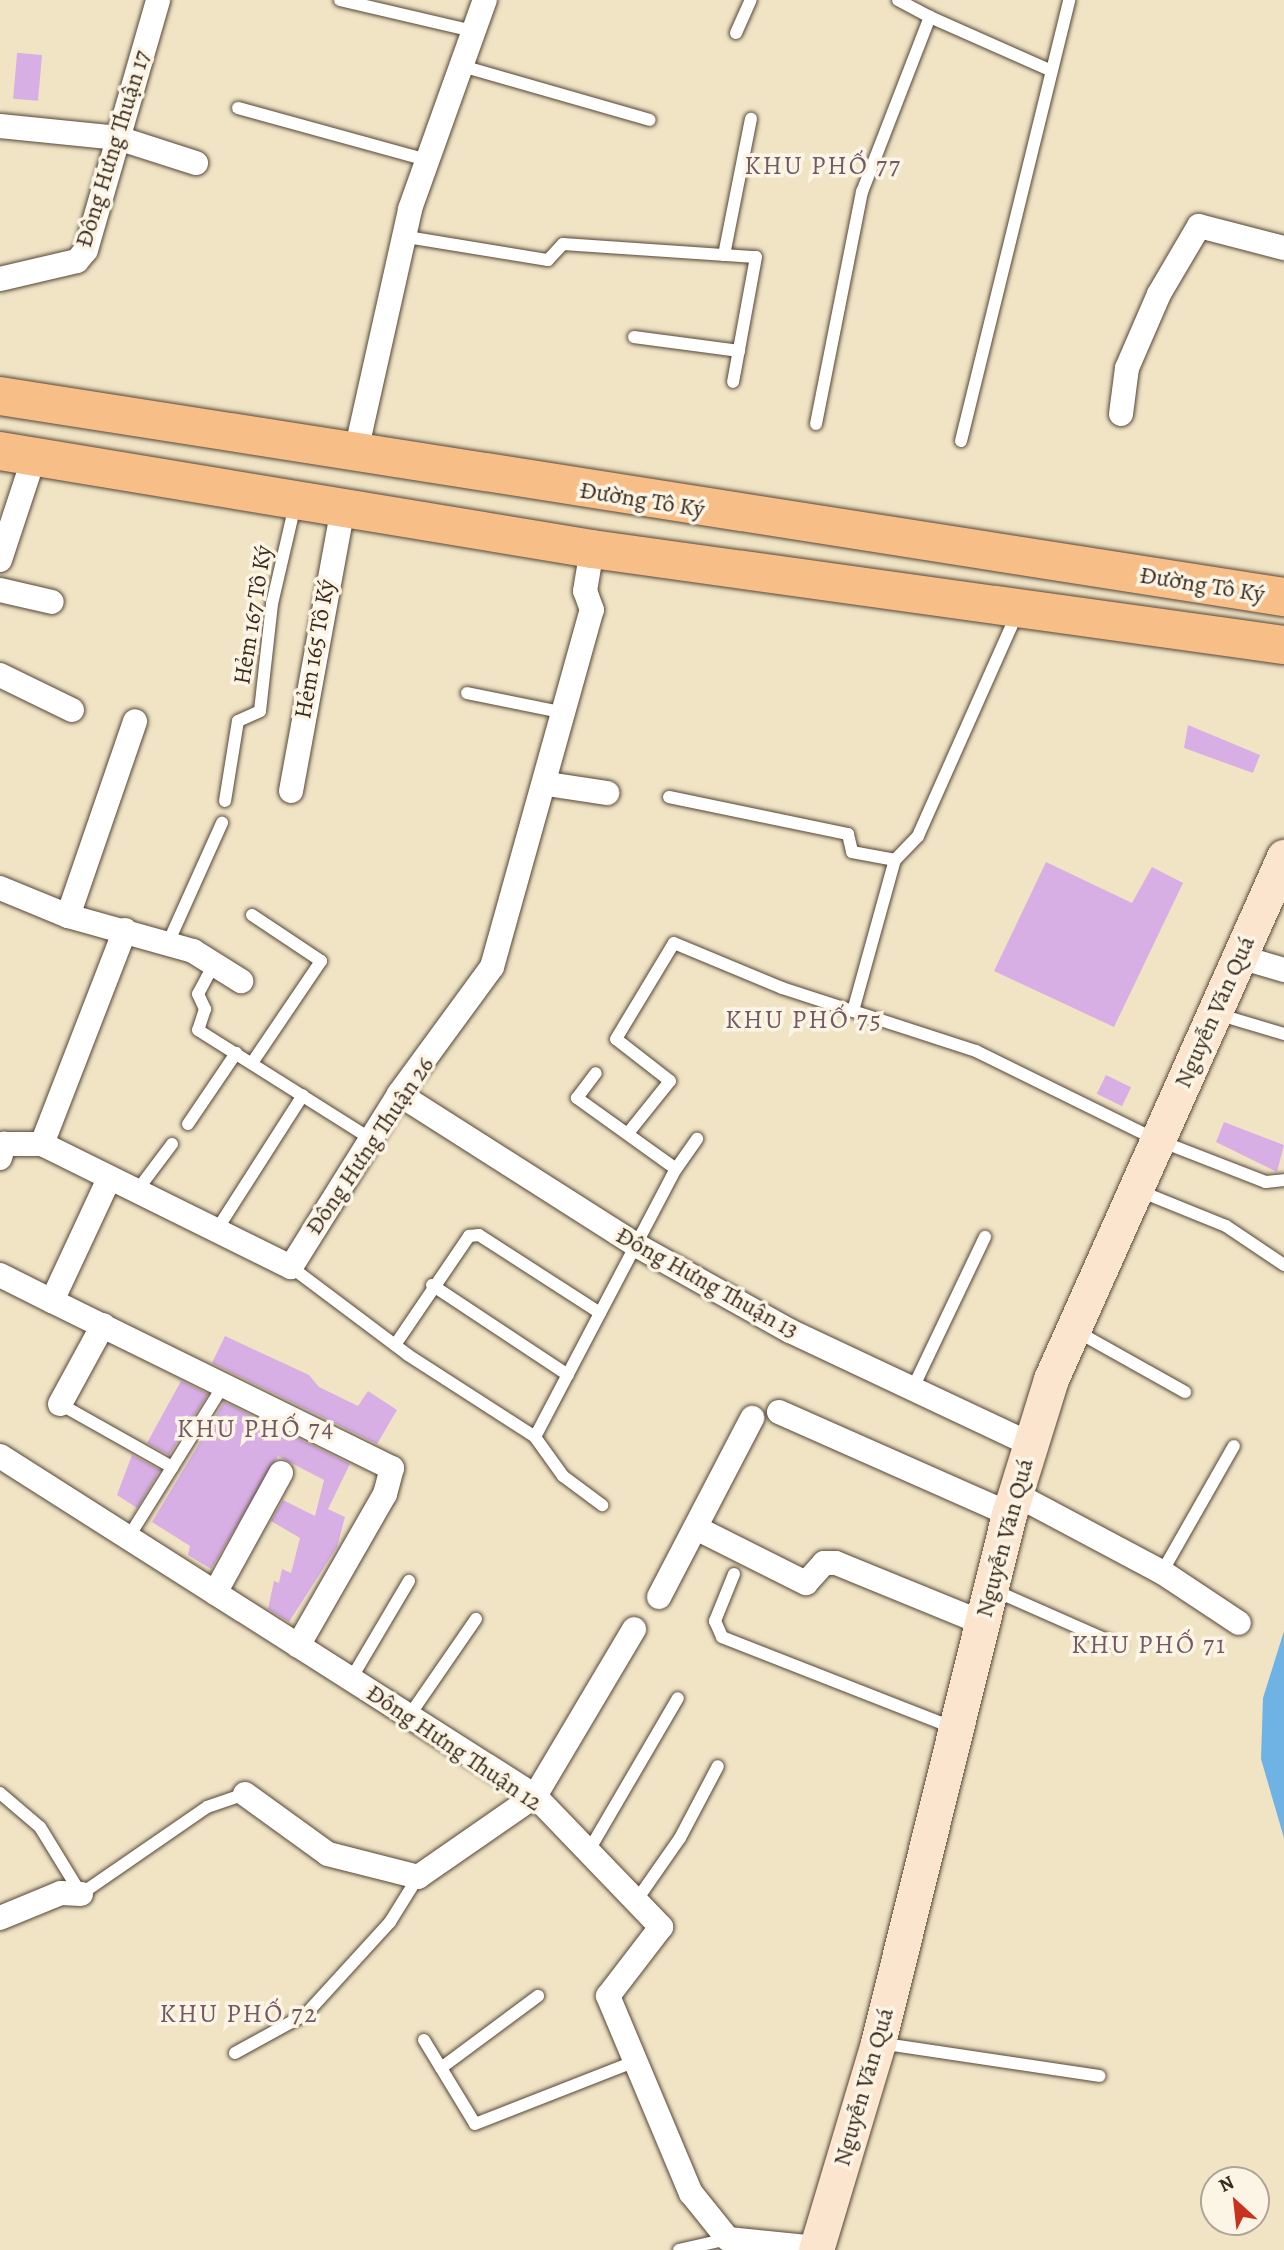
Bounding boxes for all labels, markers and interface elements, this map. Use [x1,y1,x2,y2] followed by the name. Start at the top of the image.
[69,47,157,251] street label: Đông Hưng Thuận 17
[745,150,901,182] district label: KHU PHỐ 77
[577,476,707,524] street label: Đường Tô Ký
[228,543,278,687] street label: Hẻm 167 Tô Ký
[1137,561,1267,609] street label: Đường Tô Ký
[289,577,341,721] street label: Hẻm 165 Tô Ký
[1169,931,1261,1093] street label: Nguyễn Văn Quá
[726,1004,882,1036] district label: KHU PHỐ 75
[300,1051,440,1241] street label: Đông Hưng Thuận 26
[611,1221,803,1345] street label: Đông Hưng Thuận 13
[178,1413,334,1445] district label: KHU PHỐ 74
[970,1455,1040,1621] street label: Nguyễn Văn Quá
[1072,1629,1226,1661] district label: KHU PHỐ 71
[361,1679,547,1817] street label: Đông Hưng Thuận 12
[161,1998,317,2030] district label: KHU PHỐ 72
[828,2004,900,2170] street label: Nguyễn Văn Quá
[1200,2166,1270,2236] north arrow
[1214,2169,1238,2199] text: N

